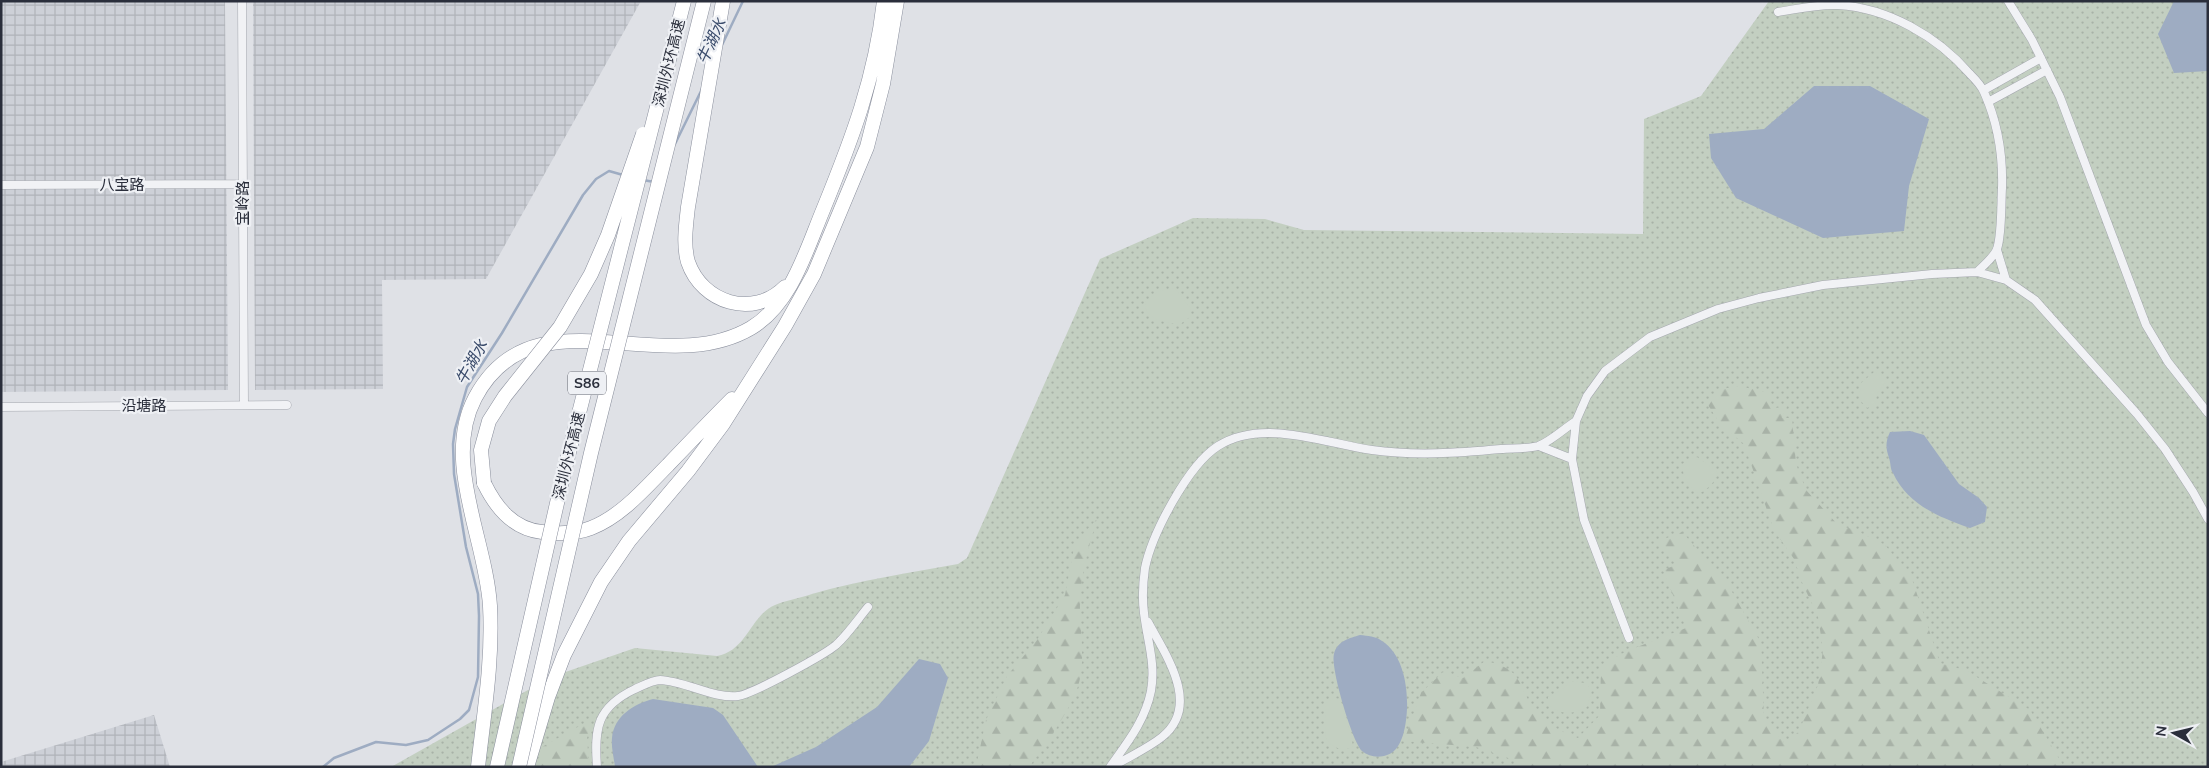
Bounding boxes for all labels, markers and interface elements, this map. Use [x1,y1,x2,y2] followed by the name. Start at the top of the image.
[692,14,731,67] water label: 牛湖水
[648,17,689,109] street label: 深圳外环高速
[99,175,145,194] street label: 八宝路
[233,180,252,226] street label: 宝岭路
[451,335,492,388] water label: 牛湖水
[568,372,606,394] road number: S86
[121,396,167,415] street label: 沿塘路
[548,410,589,502] street label: 深圳外环高速
[2149,708,2199,758] north arrow
[2151,725,2171,738] text: N

